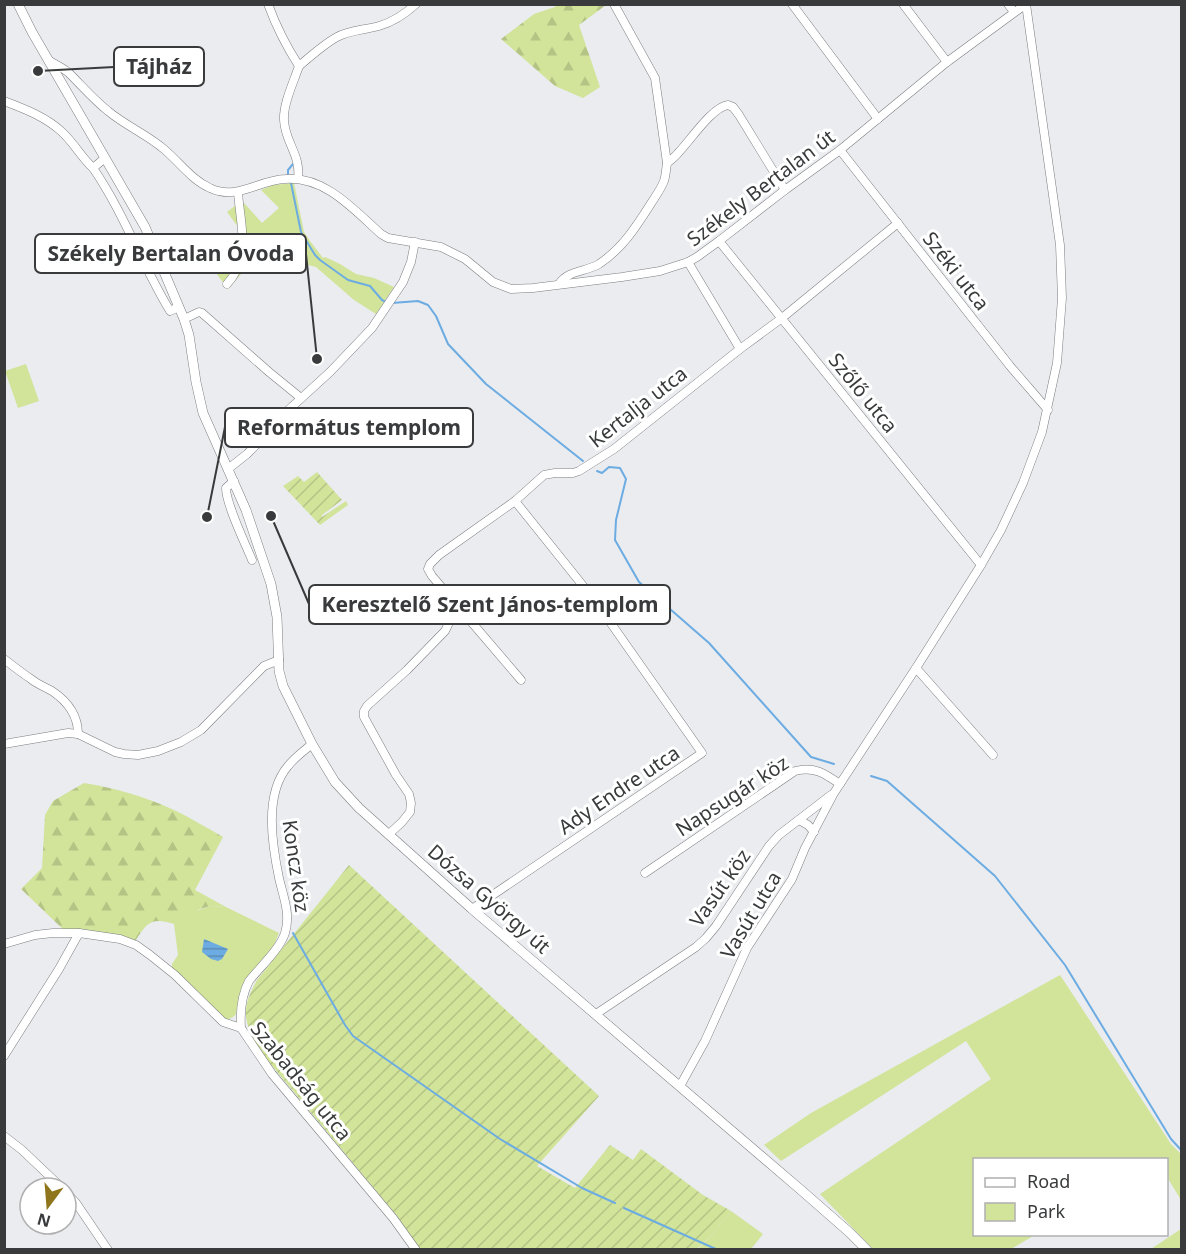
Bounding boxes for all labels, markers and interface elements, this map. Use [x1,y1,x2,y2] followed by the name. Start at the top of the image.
[114,47,204,86] callout: Tájház
[126,52,192,80] text: Tájház
[681,123,840,252] street label: Székely Bertalan út
[917,226,996,316] street label: Széki utca
[35,234,306,273] callout: Székely Bertalan Óvoda
[48,239,294,267] text: Székely Bertalan Óvoda
[823,347,904,438] street label: Szőlő utca
[583,360,692,453] street label: Kertalja utca
[225,408,473,447] callout: Református templom
[237,413,461,441] text: Református templom
[309,585,670,624] callout: Keresztelő Szent János-templom
[322,590,658,618] text: Keresztelő Szent János-templom
[553,739,685,840] street label: Ady Endre utca
[670,749,793,842] street label: Napsugár köz
[277,818,316,914] street label: Koncz köz
[422,838,556,959] street label: Dózsa György út
[683,843,756,932] street label: Vasút köz
[714,866,787,964] street label: Vasút utca
[245,1015,358,1146] street label: Szabadság utca
[973,1158,1168,1236] legend
[1027,1169,1070,1193] text: Road
[18,1176,78,1236] north arrow
[1027,1199,1065,1223] text: Park
[35,1208,53,1233] text: N

